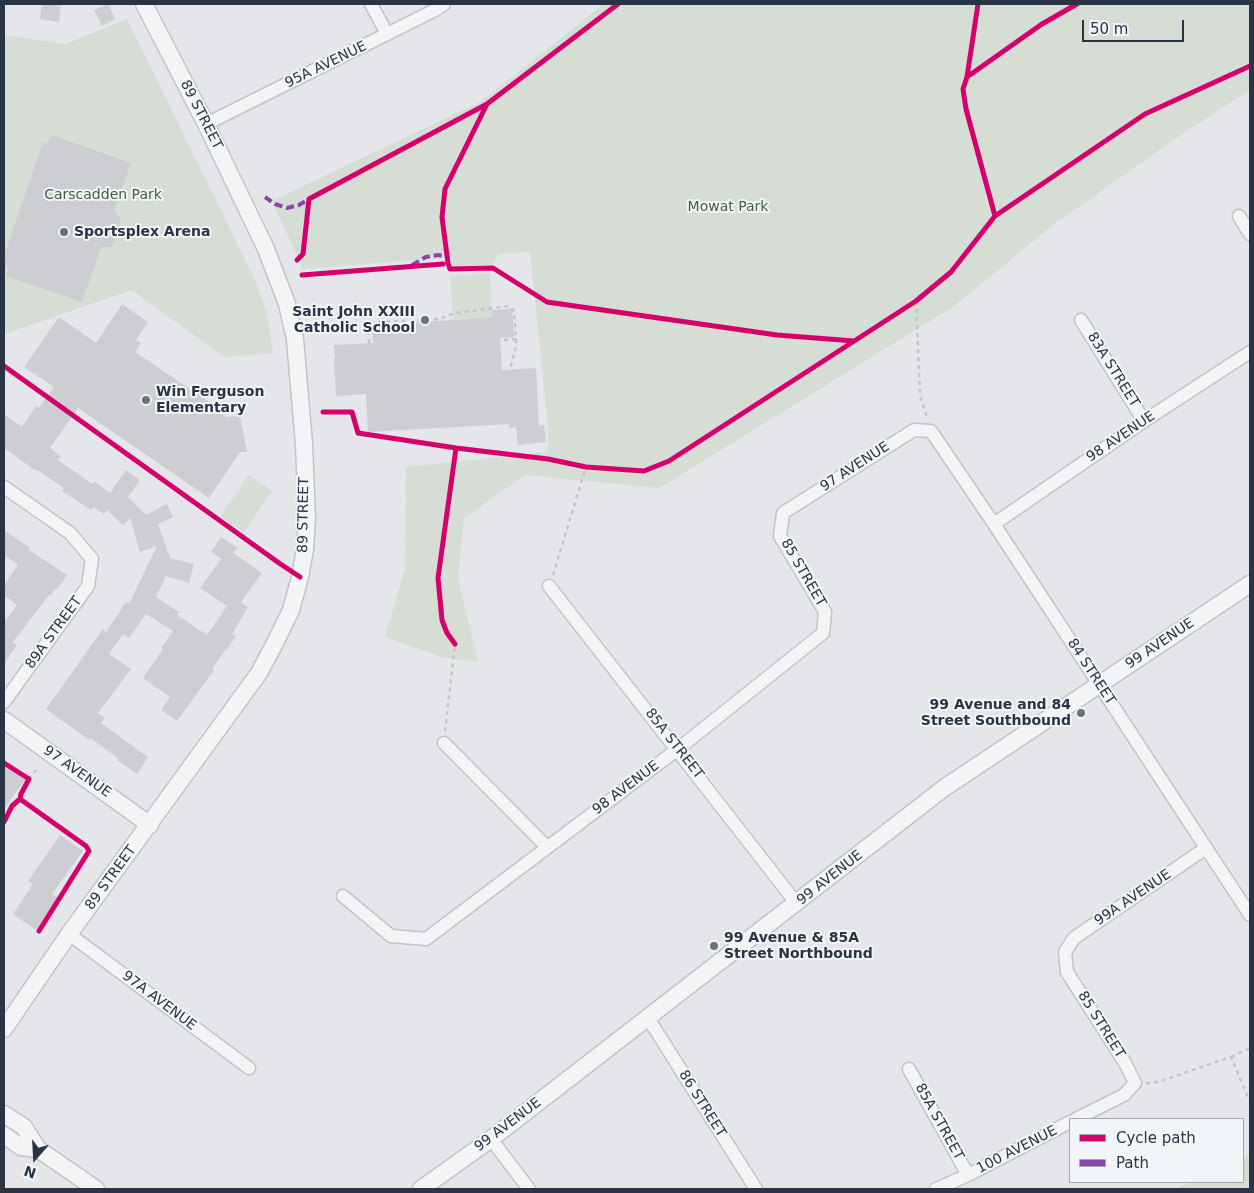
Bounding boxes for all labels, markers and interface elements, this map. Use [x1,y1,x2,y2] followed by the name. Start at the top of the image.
[1084,10,1186,42] scale bar
[1090,20,1128,38] text: 50 m
[283,38,369,92] street label: 95A AVENUE
[176,77,226,153] street label: 89 STREET
[44,187,162,203] park label: Carscadden Park
[688,199,768,215] park label: Mowat Park
[74,224,211,240] place label: Sportsplex Arena
[58,226,70,238] marker: Sportsplex Arena
[292,304,415,336] place label: Saint John XXIII Catholic School
[419,314,431,326] marker: Saint John XXIII Catholic School
[1083,329,1143,411] street label: 83A STREET
[156,384,264,417] place label: Win Ferguson Elementary
[140,394,152,406] marker: Win Ferguson Elementary
[1084,408,1158,466] street label: 98 AVENUE
[817,438,893,496] street label: 97 AVENUE
[295,477,313,553] street label: 89 STREET
[777,536,829,610] street label: 85 STREET
[22,594,86,672] street label: 89A STREET
[1123,615,1197,673] street label: 99 AVENUE
[1063,636,1119,708] street label: 84 STREET
[921,697,1071,730] place label: 99 Avenue and 84 Street Southbound
[641,705,707,783] street label: 85A STREET
[1075,707,1087,719] marker: 99 Avenue and 84 Street Southbound
[40,742,114,802] street label: 97 AVENUE
[589,758,663,818] street label: 98 AVENUE
[82,842,140,914] street label: 89 STREET
[794,847,866,909] street label: 99 AVENUE
[1092,866,1174,930] street label: 99A AVENUE
[724,930,873,962] place label: 99 Avenue & 85A Street Northbound
[708,940,720,952] marker: 99 Avenue & 85A Street Northbound
[119,968,199,1034] street label: 97A AVENUE
[1074,988,1128,1062] street label: 85 STREET
[675,1067,729,1141] street label: 86 STREET
[911,1081,967,1163] street label: 85A STREET
[471,1095,545,1155] street label: 99 AVENUE
[1069,1118,1244,1183] legend
[974,1123,1060,1177] street label: 100 AVENUE
[1116,1129,1196,1147] text: Cycle path
[10,1133,60,1183] north arrow
[1116,1154,1149,1172] text: Path
[22,1163,38,1182] text: N

